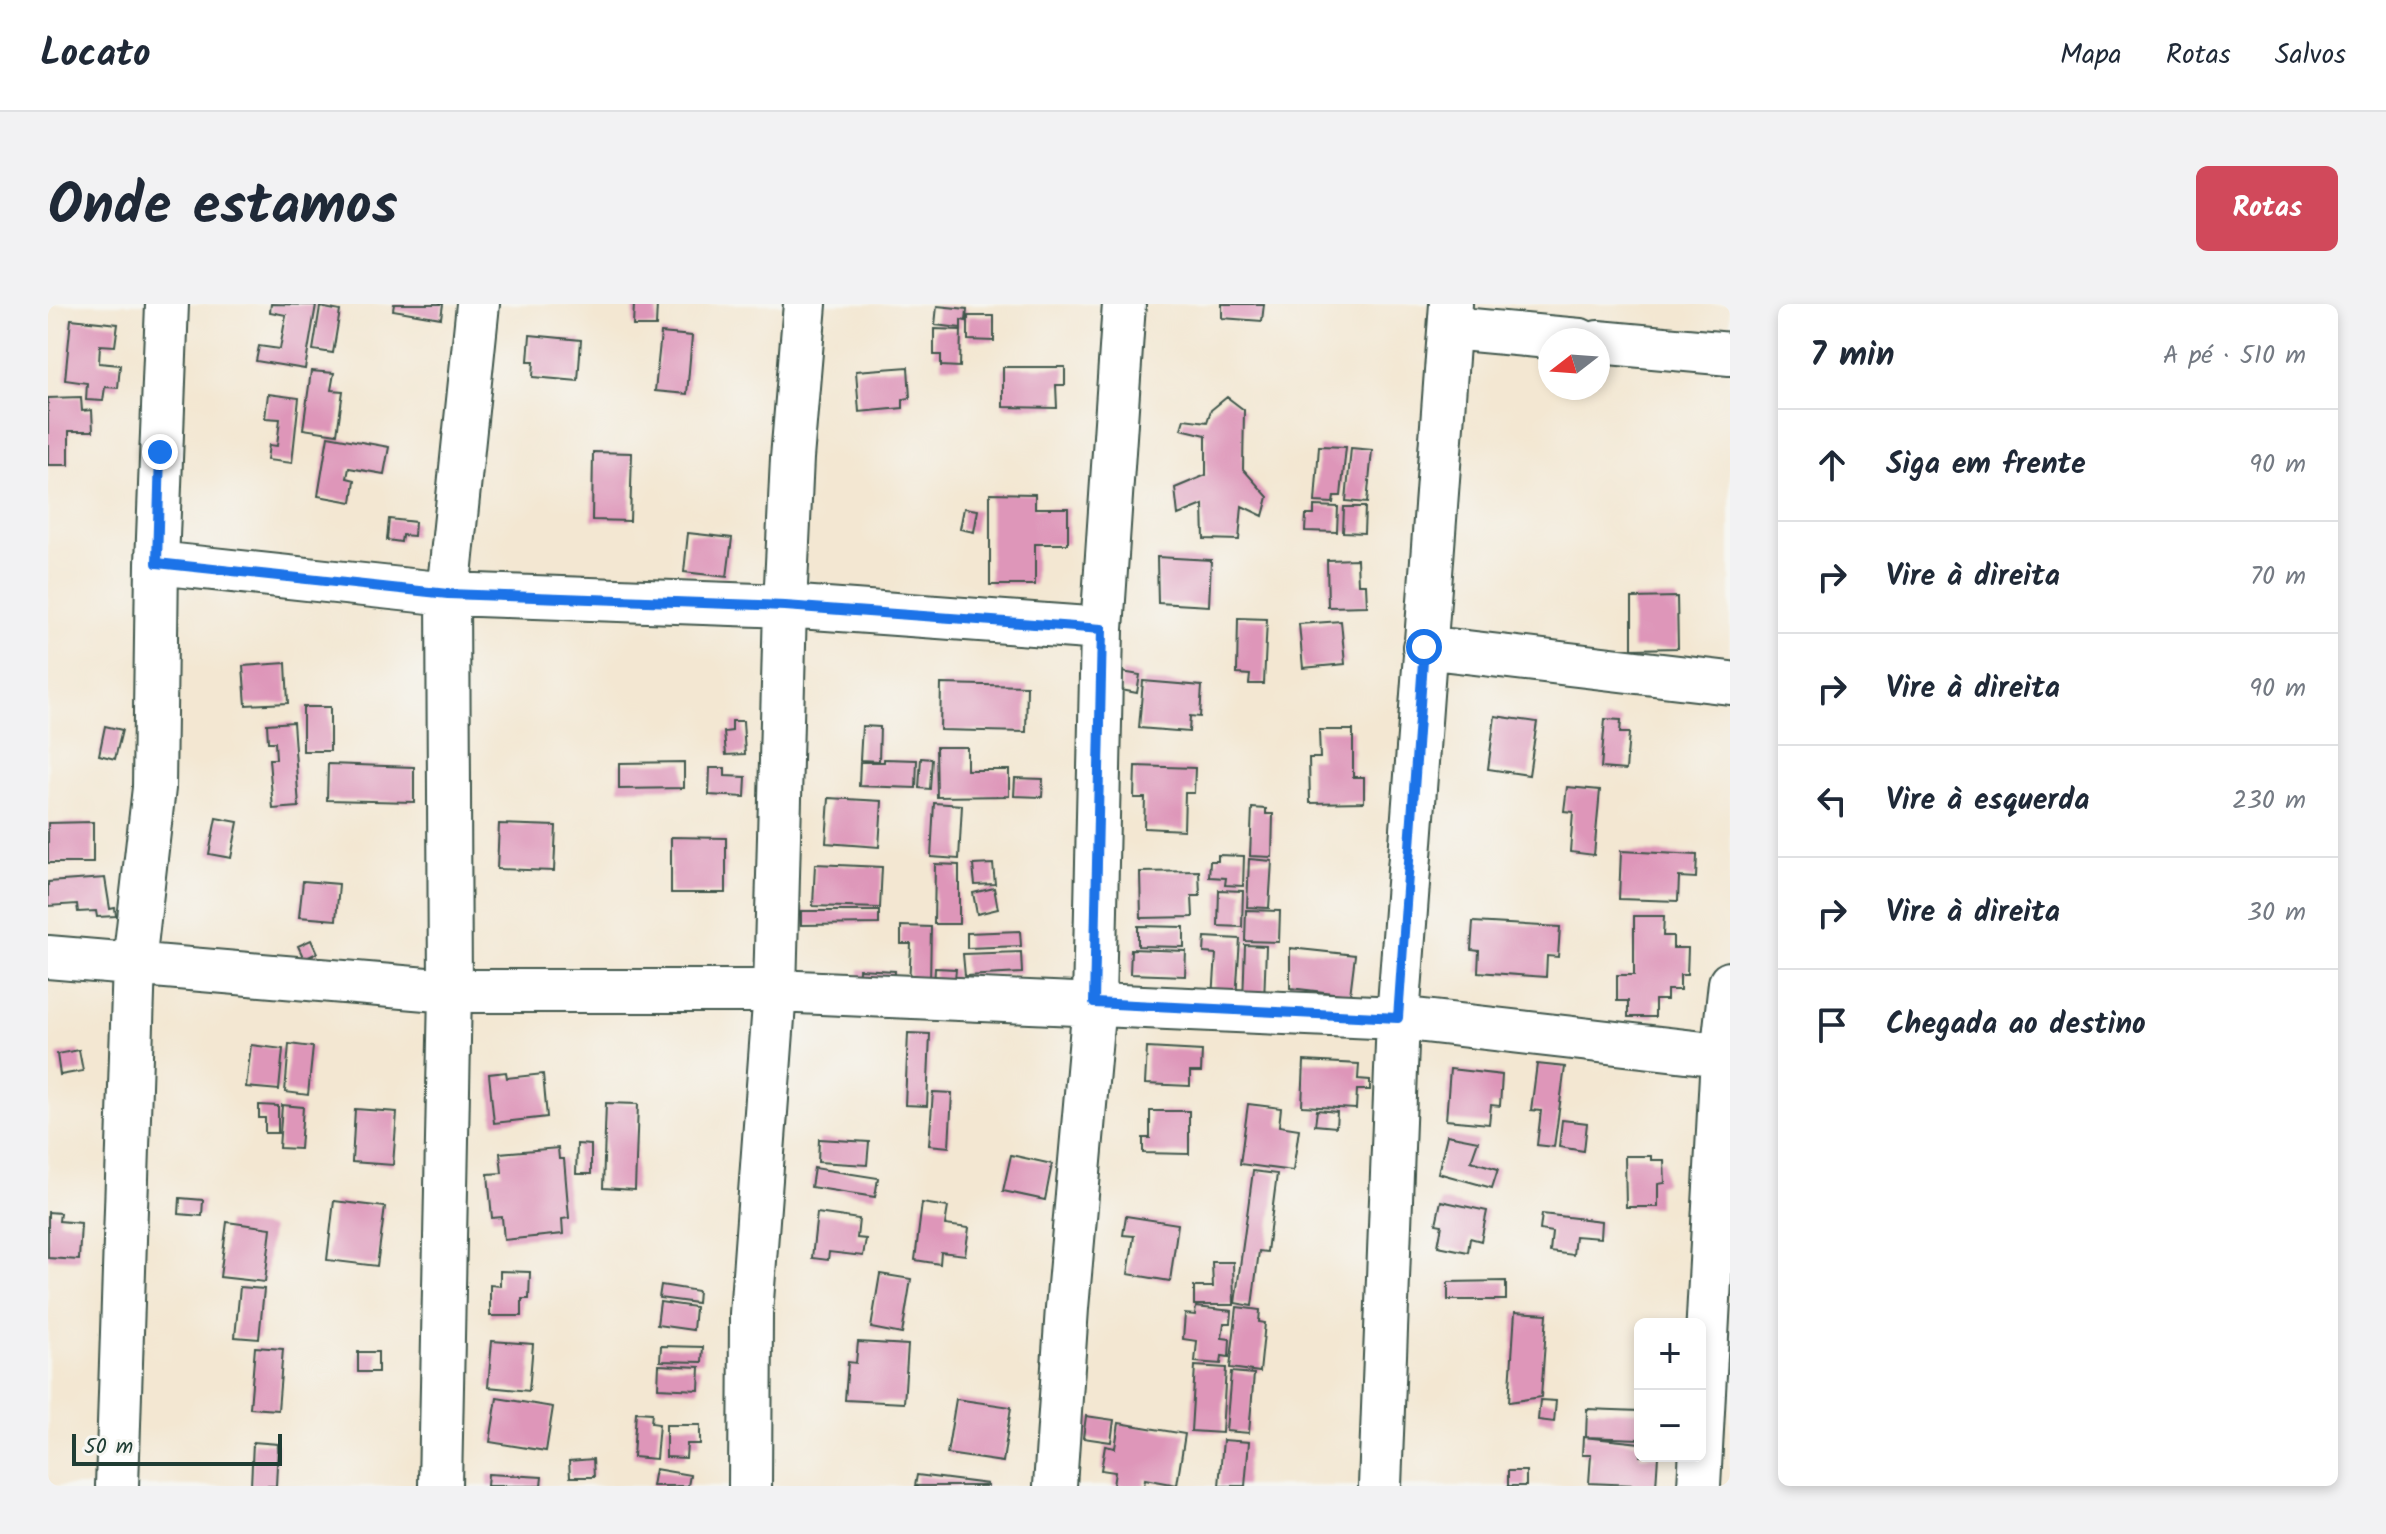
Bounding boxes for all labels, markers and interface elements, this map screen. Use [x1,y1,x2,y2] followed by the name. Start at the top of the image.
[40,25,151,85] text: Locato
[2060,33,2122,78] text: Mapa
[2166,33,2231,78] text: Rotas
[2275,33,2346,78] text: Salvos
[48,163,398,253] text: Onde estamos
[2196,166,2338,251] button: Rotas
[1538,328,1610,400] north arrow
[1810,329,1895,383] text: 7 min
[2163,335,2306,377] text: A pé · 510 m
[142,434,178,470] route end
[1886,441,2086,489] text: Siga em frente
[1810,443,1854,487] icon: ahead
[2249,444,2306,486] text: 90 m
[1886,553,2060,601] text: Vire à direita
[1810,555,1854,599] icon: right
[2250,556,2306,598] text: 70 m
[1406,629,1442,665] route start
[1886,665,2060,713] text: Vire à direita
[1810,667,1854,711] icon: right
[2249,668,2306,710] text: 90 m
[1886,777,2090,825] text: Vire à esquerda
[1810,779,1854,823] icon: left
[2232,780,2306,822] text: 230 m
[1886,889,2060,937] text: Vire à direita
[1810,891,1854,935] icon: right
[2247,892,2306,934] text: 30 m
[1886,1001,2146,1049] text: Chegada ao destino
[1810,1003,1854,1047] icon: arrive
[1634,1318,1706,1462] map controls
[1634,1318,1706,1390] button: +
[1634,1390,1706,1462] button: −
[72,1430,282,1466] scale bar
[84,1430,133,1465] text: 50 m

